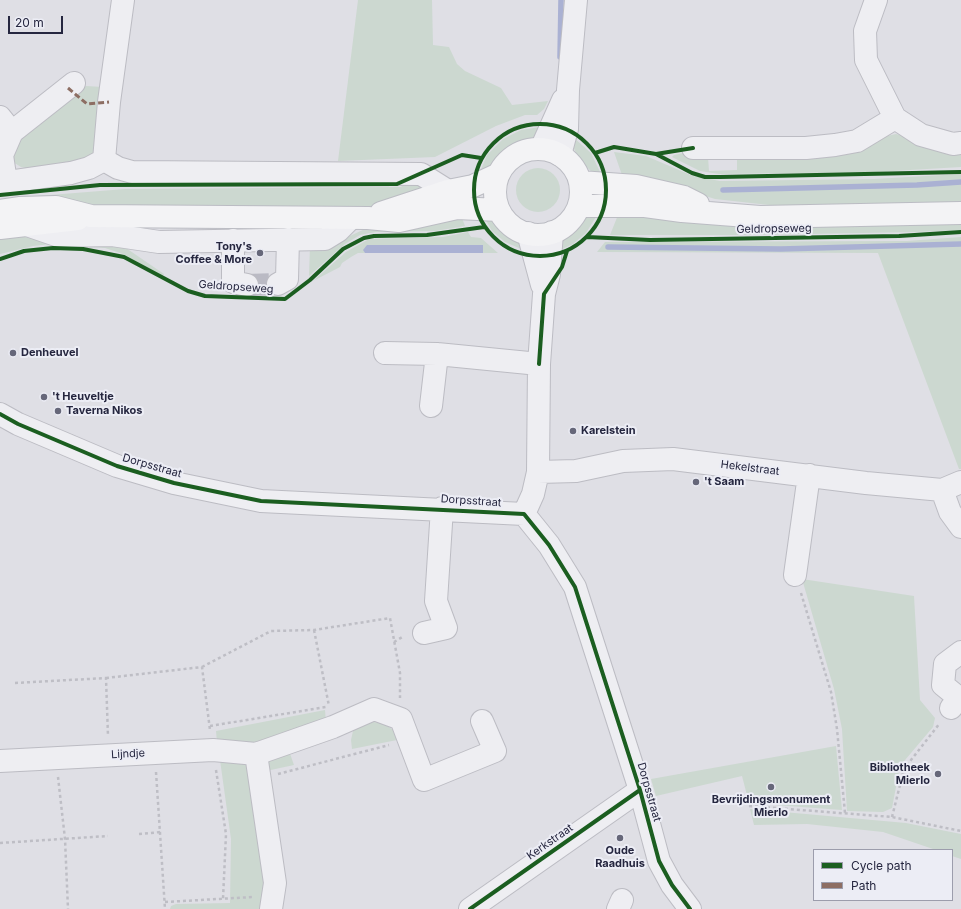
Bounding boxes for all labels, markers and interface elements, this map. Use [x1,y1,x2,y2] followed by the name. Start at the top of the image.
[10,8,65,34] scale bar
[15,15,44,30] text: 20 m
[736,222,812,236] street label: Geldropseweg
[176,240,252,266] place label: Tony's Coffee & More
[255,248,265,258] marker: Tony's Coffee & More
[198,278,274,296] street label: Geldropseweg
[21,346,79,360] place label: Denheuvel
[8,348,18,358] marker: Denheuvel
[52,390,114,404] place label: 't Heuveltje
[39,392,49,402] marker: 't Heuveltje
[66,404,142,418] place label: Taverna Nikos
[53,406,63,416] marker: Taverna Nikos
[581,424,636,438] place label: Karelstein
[568,426,578,436] marker: Karelstein
[121,451,183,481] street label: Dorpsstraat
[720,458,780,478] street label: Hekelstraat
[704,475,744,489] place label: 't Saam
[691,477,701,487] marker: 't Saam
[440,492,502,510] street label: Dorpsstraat
[111,747,145,761] street label: Lijndje
[634,761,664,823] street label: Dorpsstraat
[870,761,930,787] place label: Bibliotheek Mierlo
[933,769,943,779] marker: Bibliotheek Mierlo
[766,782,776,792] marker: Bevrijdingsmonument Mierlo
[712,793,830,819] place label: Bevrijdingsmonument Mierlo
[524,821,576,863] street label: Kerkstraat
[615,833,625,843] marker: Oude Raadhuis
[595,844,645,870] place label: Oude Raadhuis
[813,849,953,901] legend
[851,858,912,873] text: Cycle path
[851,878,876,893] text: Path

